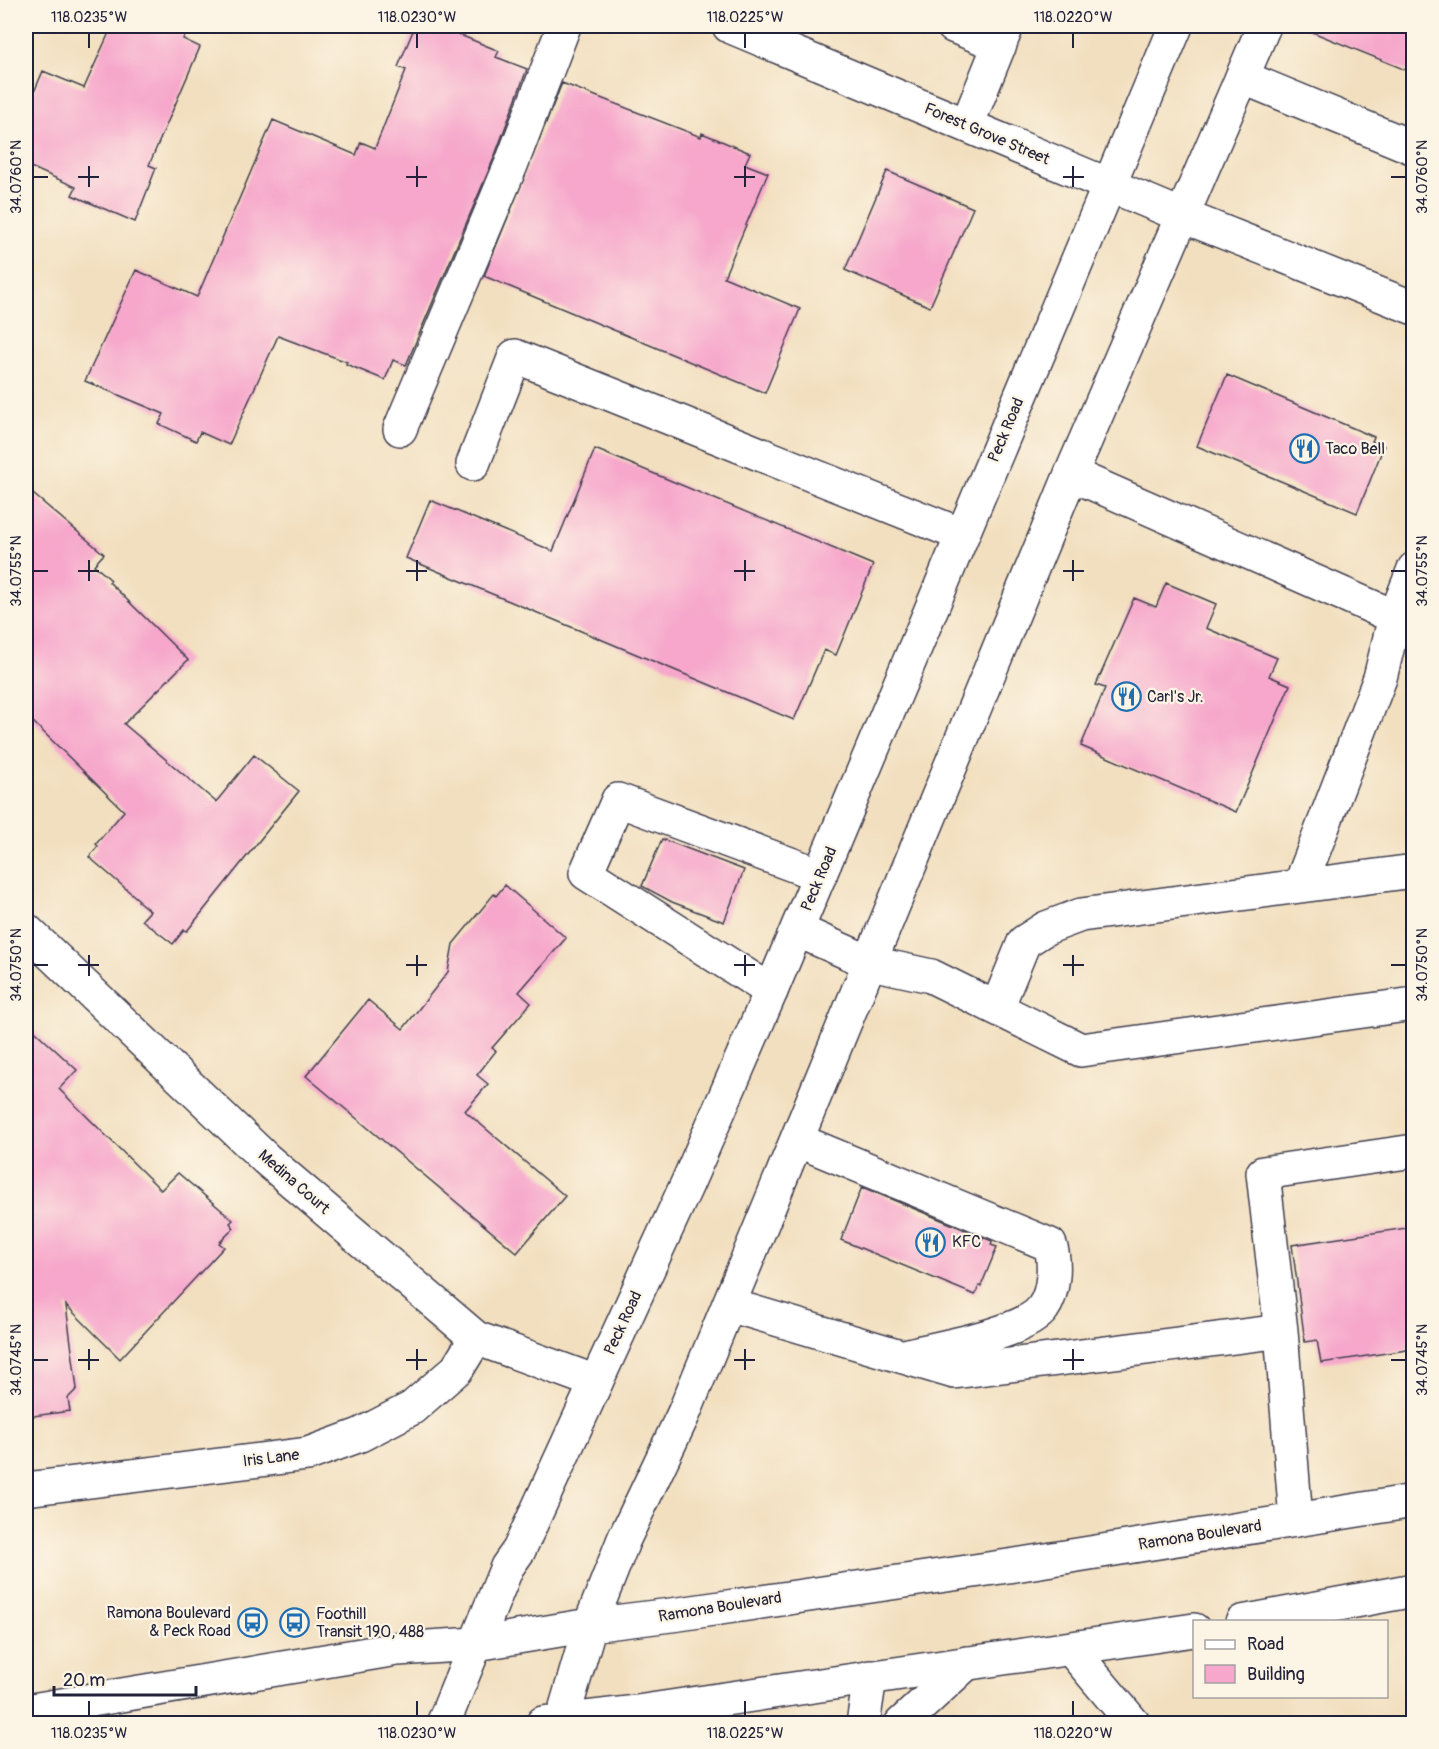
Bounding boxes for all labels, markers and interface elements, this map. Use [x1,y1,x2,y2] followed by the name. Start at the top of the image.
[51,8,128,27] text: 118.0235°W
[378,8,457,27] text: 118.0230°W
[706,8,784,27] text: 118.0225°W
[1033,8,1113,27] text: 118.0220°W
[921,99,1053,170] street label: Forest Grove Street
[7,140,26,214] text: 34.0760°N
[1413,140,1432,214] text: 34.0760°N
[983,395,1029,465] street label: Peck Road
[1288,433,1320,465] restaurant icon: Taco Bell
[1325,439,1385,459] place label: Taco Bell
[7,535,26,607] text: 34.0755°N
[1413,535,1432,607] text: 34.0755°N
[1110,681,1142,713] restaurant icon: Carl's Jr.
[1147,687,1204,707] place label: Carl's Jr.
[796,844,842,914] street label: Peck Road
[7,928,26,1002] text: 34.0750°N
[1413,928,1432,1002] text: 34.0750°N
[254,1145,334,1219] street label: Medina Court
[915,1226,947,1258] restaurant icon: KFC
[952,1232,981,1252] place label: KFC
[600,1288,646,1358] street label: Peck Road
[7,1324,26,1396] text: 34.0745°N
[1413,1324,1432,1396] text: 34.0745°N
[242,1445,300,1471] street label: Iris Lane
[1137,1515,1263,1555] street label: Ramona Boulevard
[657,1587,783,1627] street label: Ramona Boulevard
[106,1603,231,1641] place label: Ramona Boulevard & Peck Road
[316,1604,424,1642] place label: Foothill Transit 190, 488
[236,1606,268,1638] bus stop icon: Ramona Boulevard & Peck Road
[279,1607,311,1639] bus stop icon: Foothill Transit 190, 488
[1193,1620,1388,1698] legend
[1247,1633,1284,1656] text: Road
[54,1659,196,1697] scale bar
[1247,1663,1305,1686] text: Building
[63,1669,105,1692] text: 20 m
[51,1724,128,1743] text: 118.0235°W
[378,1724,457,1743] text: 118.0230°W
[706,1724,784,1743] text: 118.0225°W
[1033,1724,1113,1743] text: 118.0220°W

